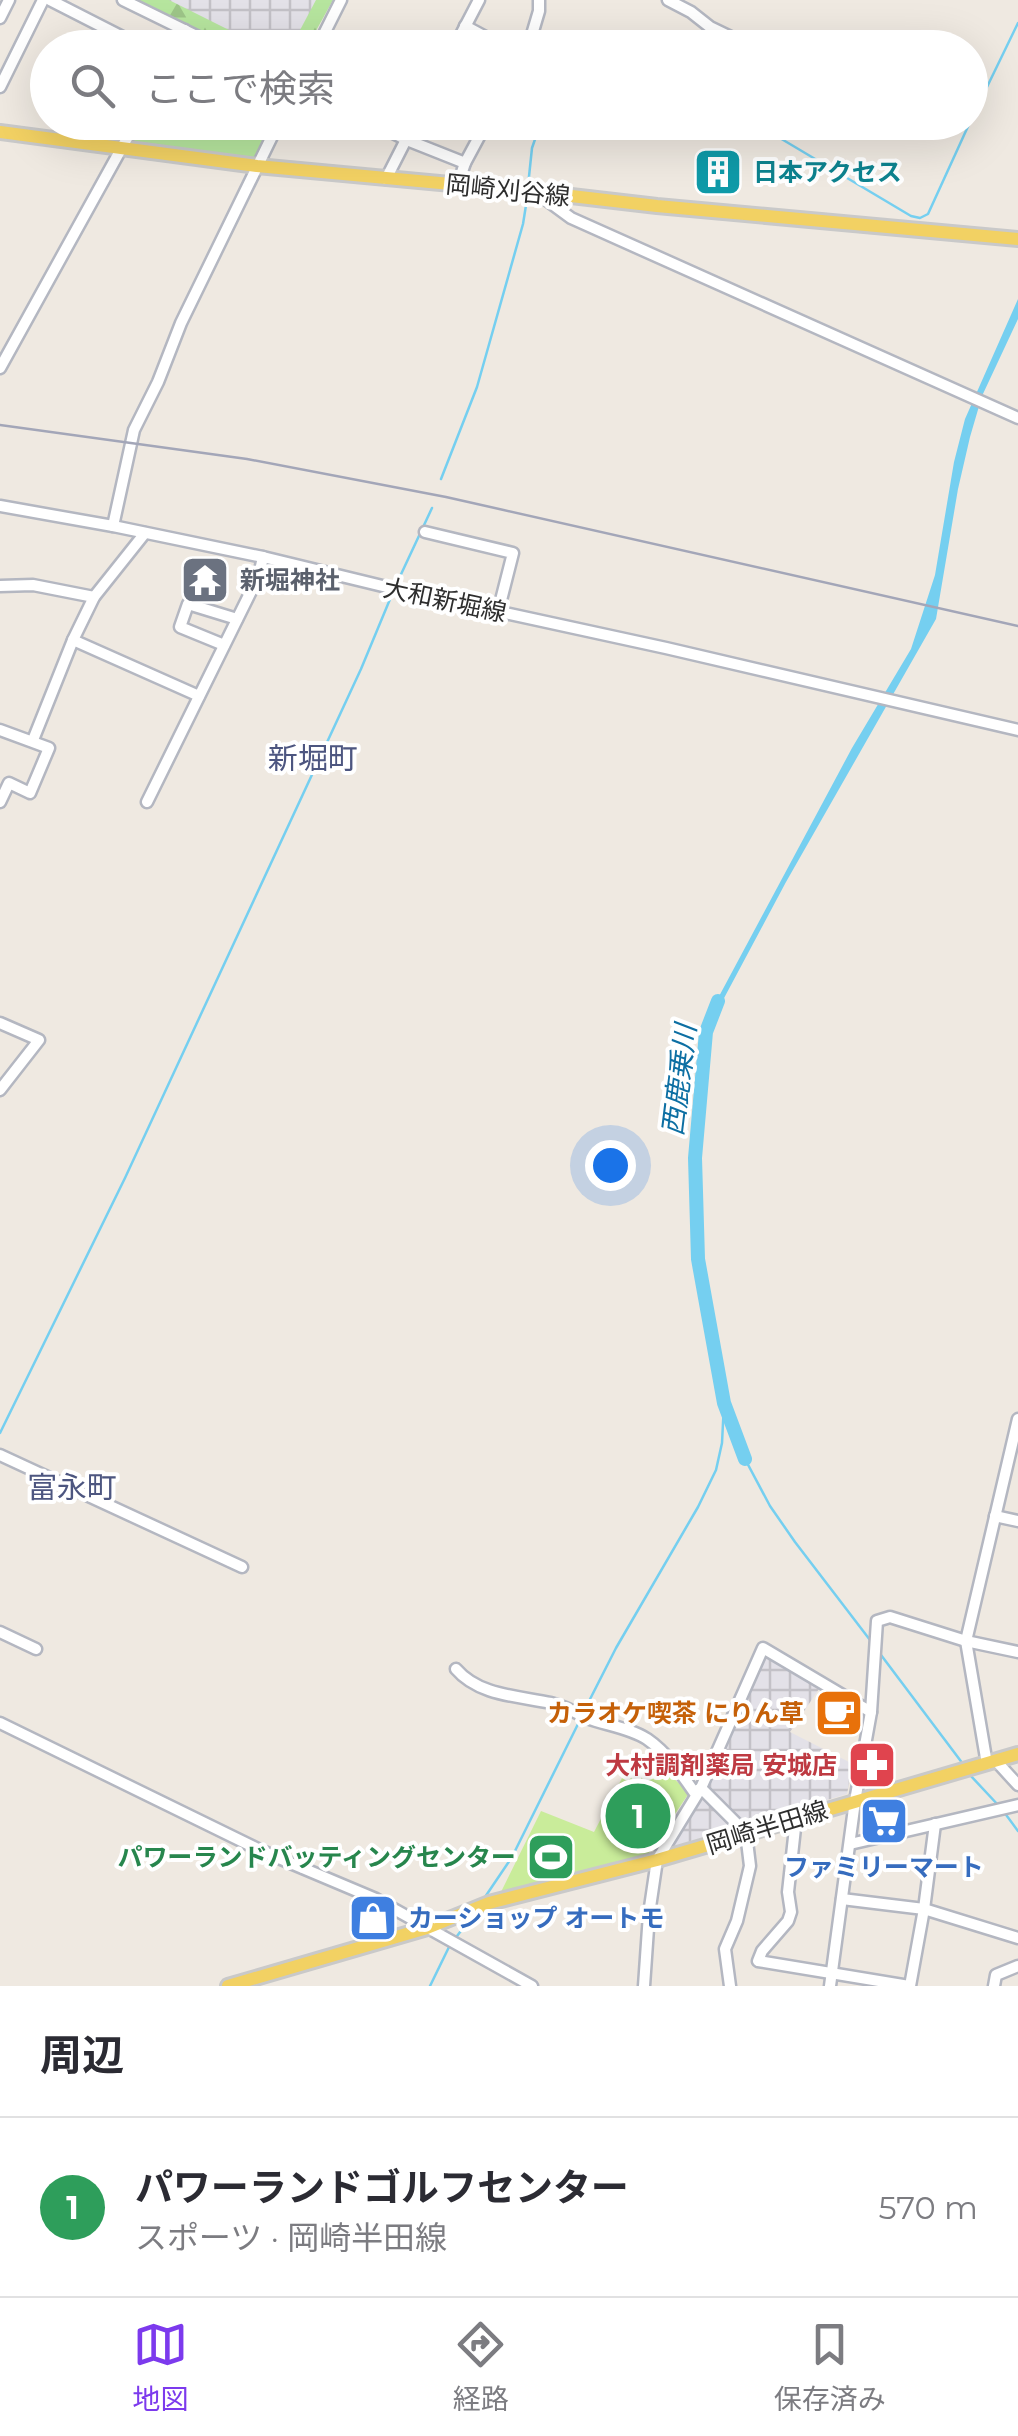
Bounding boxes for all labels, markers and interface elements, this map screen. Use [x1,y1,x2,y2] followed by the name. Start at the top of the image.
[30,30,988,140] search box
[65,58,120,113] icon: search
[145,65,335,112] text: ここで検索
[692,146,744,198] building icon: 日本アクセス
[753,157,902,187] place label: 日本アクセス
[444,169,572,211] street label: 岡崎刈谷線
[179,554,231,606] temple icon: 新堀神社
[240,565,340,595] place label: 新堀神社
[381,572,509,628] street label: 大和新堀線
[268,740,358,777] district label: 新堀町
[655,1019,703,1138] water label: 西鹿乗川
[585,1140,636,1191] your location
[27,1469,117,1506] district label: 富永町
[813,1687,865,1739] cafe icon: カラオケ喫茶 にりん草
[547,1698,804,1728] place label: カラオケ喫茶 にりん草
[846,1739,898,1791] pharmacy icon: 大村調剤薬局 安城店
[605,1750,837,1780] place label: 大村調剤薬局 安城店
[606,1778,670,1854] pin: 1
[703,1794,831,1860] street label: 岡崎半田線
[858,1795,910,1847] supermarket icon: ファミリーマート
[525,1831,577,1883] sports icon: パワーランドバッティングセンター
[117,1842,516,1872] place label: パワーランドバッティングセンター
[784,1852,984,1882] place label: ファミリーマート
[347,1892,399,1944] shop icon: カーショップ オートモ
[408,1903,665,1933] place label: カーショップ オートモ
[40,2029,124,2081] text: 周辺
[135,2164,629,2211] text: パワーランドゴルフセンター
[66,2188,79,2227] text: 1
[879,2188,978,2227] text: 570 m
[135,2218,447,2257] text: スポーツ · 岡崎半田線
[132,2317,188,2417] tab: 地図
[453,2317,509,2417] tab: 経路
[774,2317,886,2417] tab: 保存済み

